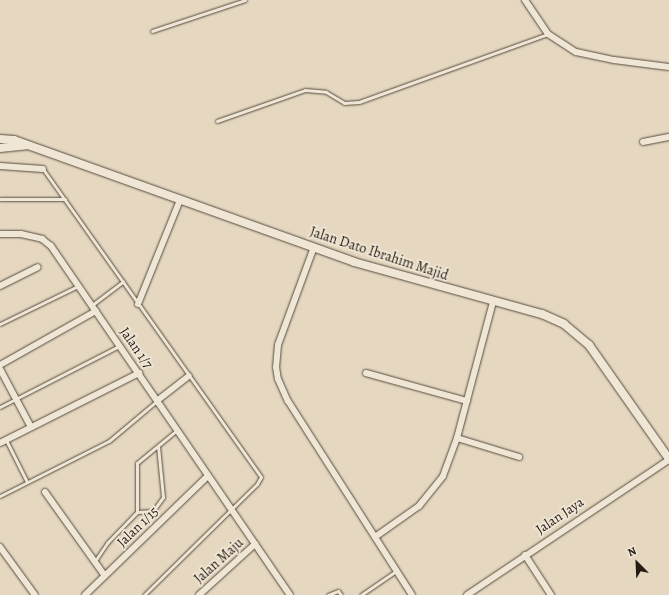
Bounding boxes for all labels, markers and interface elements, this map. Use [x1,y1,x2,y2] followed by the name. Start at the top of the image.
[308,224,450,284] street label: Jalan Dato Ibrahim Majid
[116,324,156,372] street label: Jalan 1/7
[533,494,587,538] street label: Jalan Jaya
[114,503,162,551] street label: Jalan 1/15
[191,535,247,587] street label: Jalan Maju
[617,543,657,583] north arrow
[625,543,639,560] text: N

